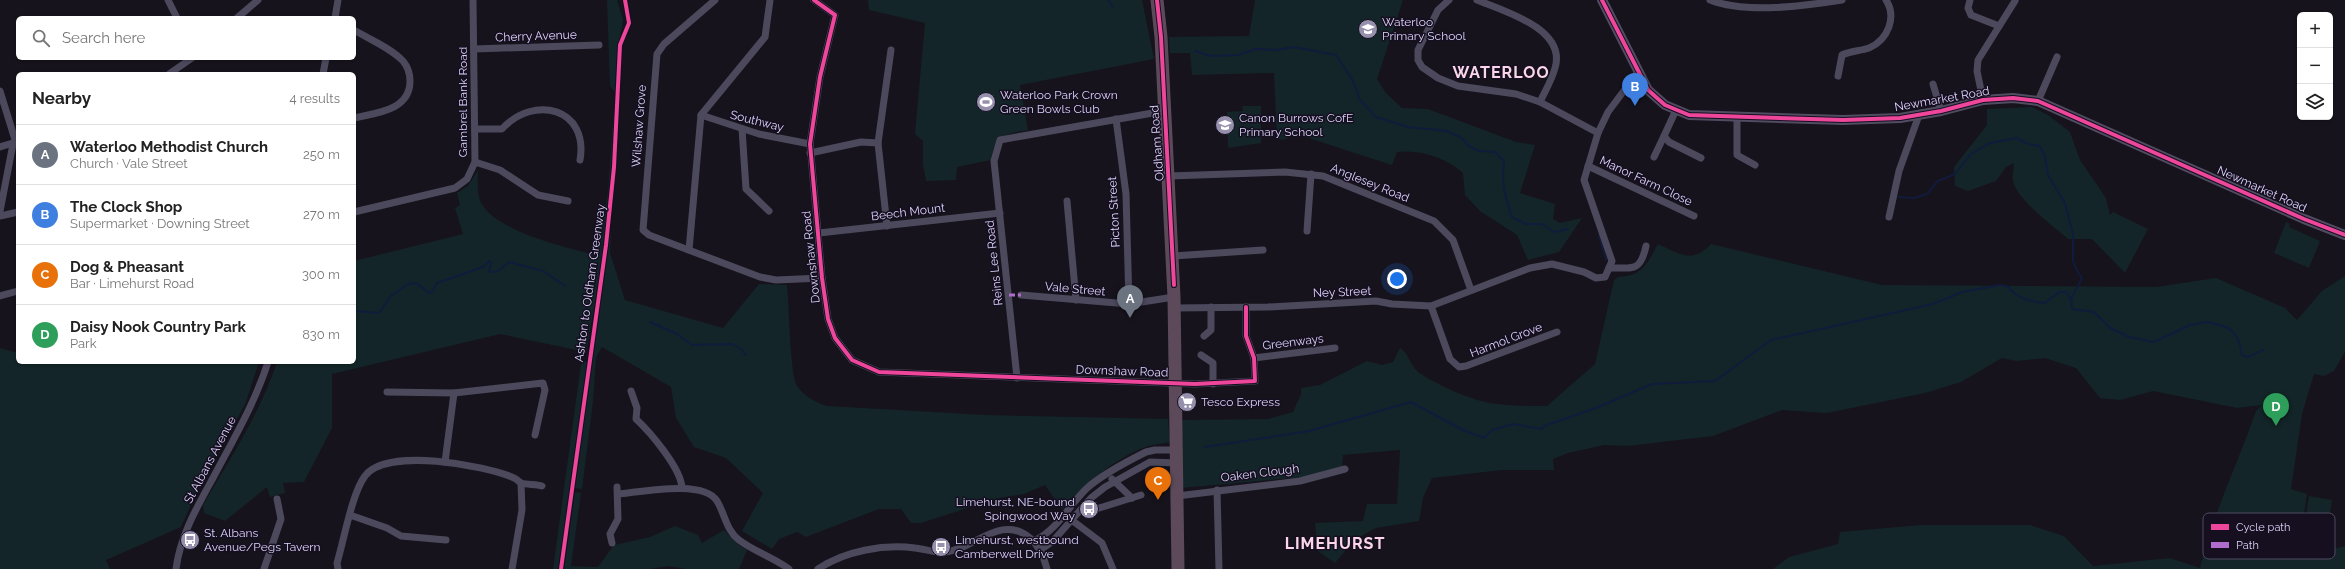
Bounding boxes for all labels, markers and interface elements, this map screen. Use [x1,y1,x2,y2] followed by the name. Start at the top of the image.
[2297,12,2333,120] map controls
[2297,12,2333,48] button: +
[1382,15,1466,43] place label: Waterloo Primary School
[16,16,356,60] search box
[1357,18,1379,40] school or university icon: Waterloo Primary School
[30,27,52,49] icon: search
[495,28,577,44] street label: Cherry Avenue
[62,29,145,47] text: Search here
[456,47,470,157] street label: Gambrel Bank Road
[2297,48,2333,84] button: −
[1452,63,1550,82] district label: WATERLOO
[1622,73,1648,106] pin: B
[629,84,649,168] street label: Wilshaw Grove
[1893,84,1991,114] street label: Newmarket Road
[2297,84,2333,120] button: layers
[32,88,91,108] text: Nearby
[1000,88,1118,116] place label: Waterloo Park Crown Green Bowls Club
[289,91,340,106] text: 4 results
[975,91,997,113] sports icon: Waterloo Park Crown Green Bowls Club
[1147,105,1167,181] street label: Oldham Road
[729,108,786,135] street label: Southway
[1239,111,1353,139] place label: Canon Burrows CofE Primary School
[1214,114,1236,136] school or university icon: Canon Burrows CofE Primary School
[70,138,268,156] text: Waterloo Methodist Church
[41,147,49,162] text: A
[303,147,340,162] text: 250 m
[1597,153,1695,209] street label: Manor Farm Close
[70,156,188,171] text: Church · Vale Street
[1329,161,1411,205] street label: Anglesey Road
[2215,163,2309,215] street label: Newmarket Road
[1105,176,1123,248] street label: Picton Street
[70,198,182,216] text: The Clock Shop
[870,201,946,223] street label: Beech Mount
[572,203,608,363] street label: Ashton to Oldham Greenway
[41,207,49,222] text: B
[303,207,340,222] text: 270 m
[799,210,823,304] street label: Downshaw Road
[70,216,250,231] text: Supermarket · Downing Street
[983,220,1005,306] street label: Reins Lee Road
[70,258,184,276] text: Dog & Pheasant
[41,267,49,282] text: C
[302,267,340,282] text: 300 m
[1387,269,1407,289] your location
[70,276,194,291] text: Bar · Limehurst Road
[1044,279,1106,299] street label: Vale Street
[1313,284,1371,300] street label: Ney Street
[1117,285,1143,318] pin: A
[70,318,246,336] text: Daisy Nook Country Park
[1468,320,1544,360] street label: Harmol Grove
[40,327,50,342] text: D
[302,327,340,342] text: 830 m
[1262,331,1325,353] street label: Greenways
[70,336,97,351] text: Park
[1075,362,1169,380] street label: Downshaw Road
[1176,391,1198,413] supermarket icon: Tesco Express
[2263,393,2289,426] pin: D
[1201,395,1280,409] place label: Tesco Express
[181,414,239,506] street label: St Albans Avenue
[1220,461,1300,485] street label: Oaken Clough
[1145,467,1171,500] pin: C
[956,495,1075,523] place label: Limehurst, NE-bound Spingwood Way
[1078,498,1100,520] bus stop icon: Limehurst, NE-bound Spingwood Way
[2203,513,2335,559] legend
[2236,521,2290,534] text: Cycle path
[204,526,321,554] place label: St. Albans Avenue/Pegs Tavern
[179,529,201,551] bus stop icon: St. Albans Avenue/Pegs Tavern
[955,533,1079,561] place label: Limehurst, westbound Camberwell Drive
[1285,534,1385,553] district label: LIMEHURST
[930,536,952,558] bus stop icon: Limehurst, westbound Camberwell Drive
[2236,539,2259,552] text: Path

